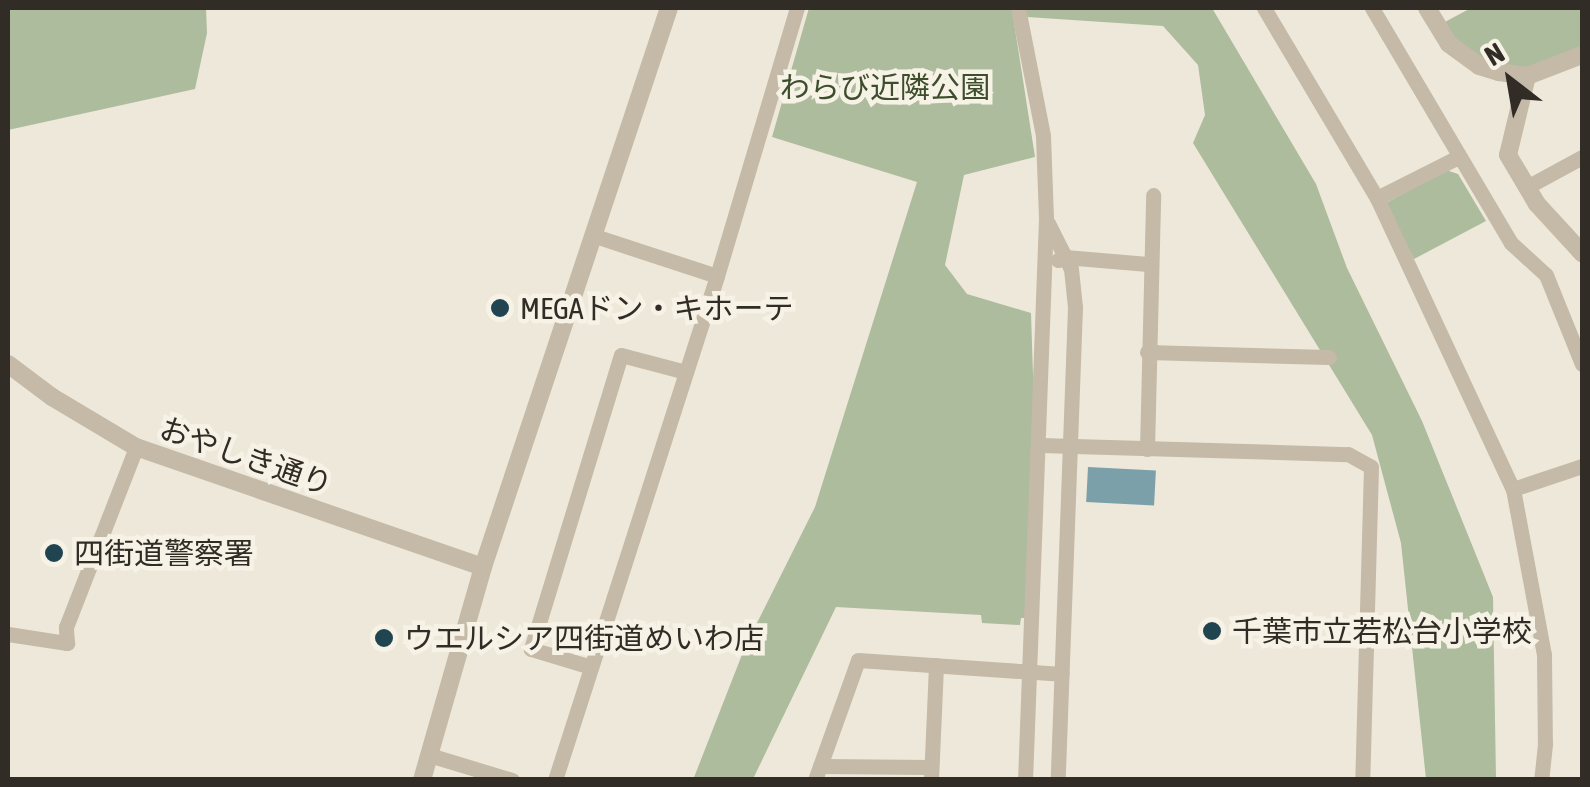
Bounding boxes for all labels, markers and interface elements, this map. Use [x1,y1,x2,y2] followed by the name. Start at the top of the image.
[1460,30,1560,130] north arrow
[1479,36,1510,72] text: N
[780,69,990,105] park label: わらび近隣公園
[520,290,793,326] place label: MEGAドン・キホーテ
[489,297,511,319] marker: MEGAドン・キホーテ
[155,410,337,502] street label: おやしき通り
[74,535,254,571] place label: 四街道警察署
[43,542,65,564] marker: 四街道警察署
[1232,613,1532,649] place label: 千葉市立若松台小学校
[404,620,764,656] place label: ウエルシア四街道めいわ店
[1201,620,1223,642] marker: 千葉市立若松台小学校
[373,627,395,649] marker: ウエルシア四街道めいわ店

